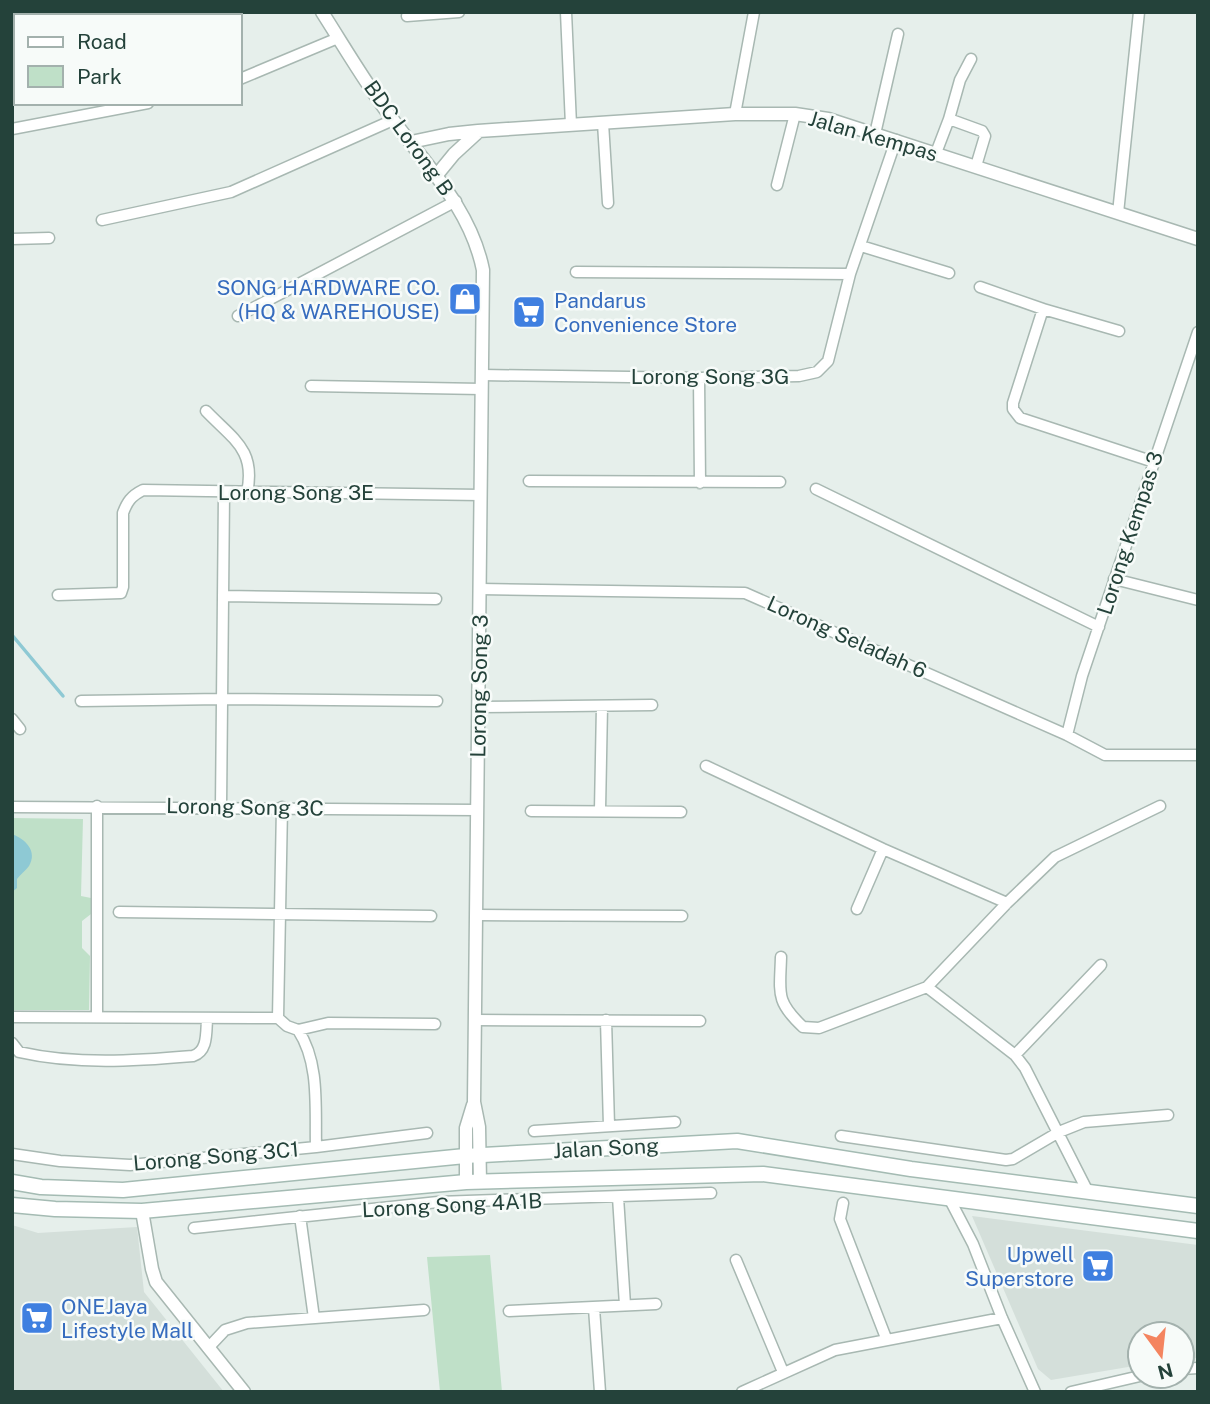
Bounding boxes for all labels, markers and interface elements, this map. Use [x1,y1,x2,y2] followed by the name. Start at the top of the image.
[14,14,242,105] legend
[77,29,127,54] text: Road
[77,64,122,89] text: Park
[359,76,459,200] street label: BDC Lorong B
[806,106,940,166] street label: Jalan Kempas
[217,275,440,324] place label: SONG HARDWARE CO. (HQ & WAREHOUSE)
[446,280,484,318] shop icon: SONG HARDWARE CO. (HQ & WAREHOUSE)
[554,288,737,337] place label: Pandarus Convenience Store
[510,293,548,331] supermarket icon: Pandarus Convenience Store
[631,364,789,389] street label: Lorong Song 3G
[1092,448,1168,618] street label: Lorong Kempas 3
[218,480,374,505] street label: Lorong Song 3E
[763,591,931,683] street label: Lorong Seladah 6
[465,614,493,758] street label: Lorong Song 3
[166,793,324,821] street label: Lorong Song 3C
[552,1133,660,1163] street label: Jalan Song
[132,1136,300,1176] street label: Lorong Song 3C1
[361,1188,543,1222] street label: Lorong Song 4A1B
[965,1242,1074,1291] place label: Upwell Superstore
[1079,1247,1117,1285] supermarket icon: Upwell Superstore
[61,1294,193,1343] place label: ONEJaya Lifestyle Mall
[18,1299,56,1337] supermarket icon: ONEJaya Lifestyle Mall
[1126,1320,1196,1390] north arrow
[1155,1359,1175,1384] text: N

